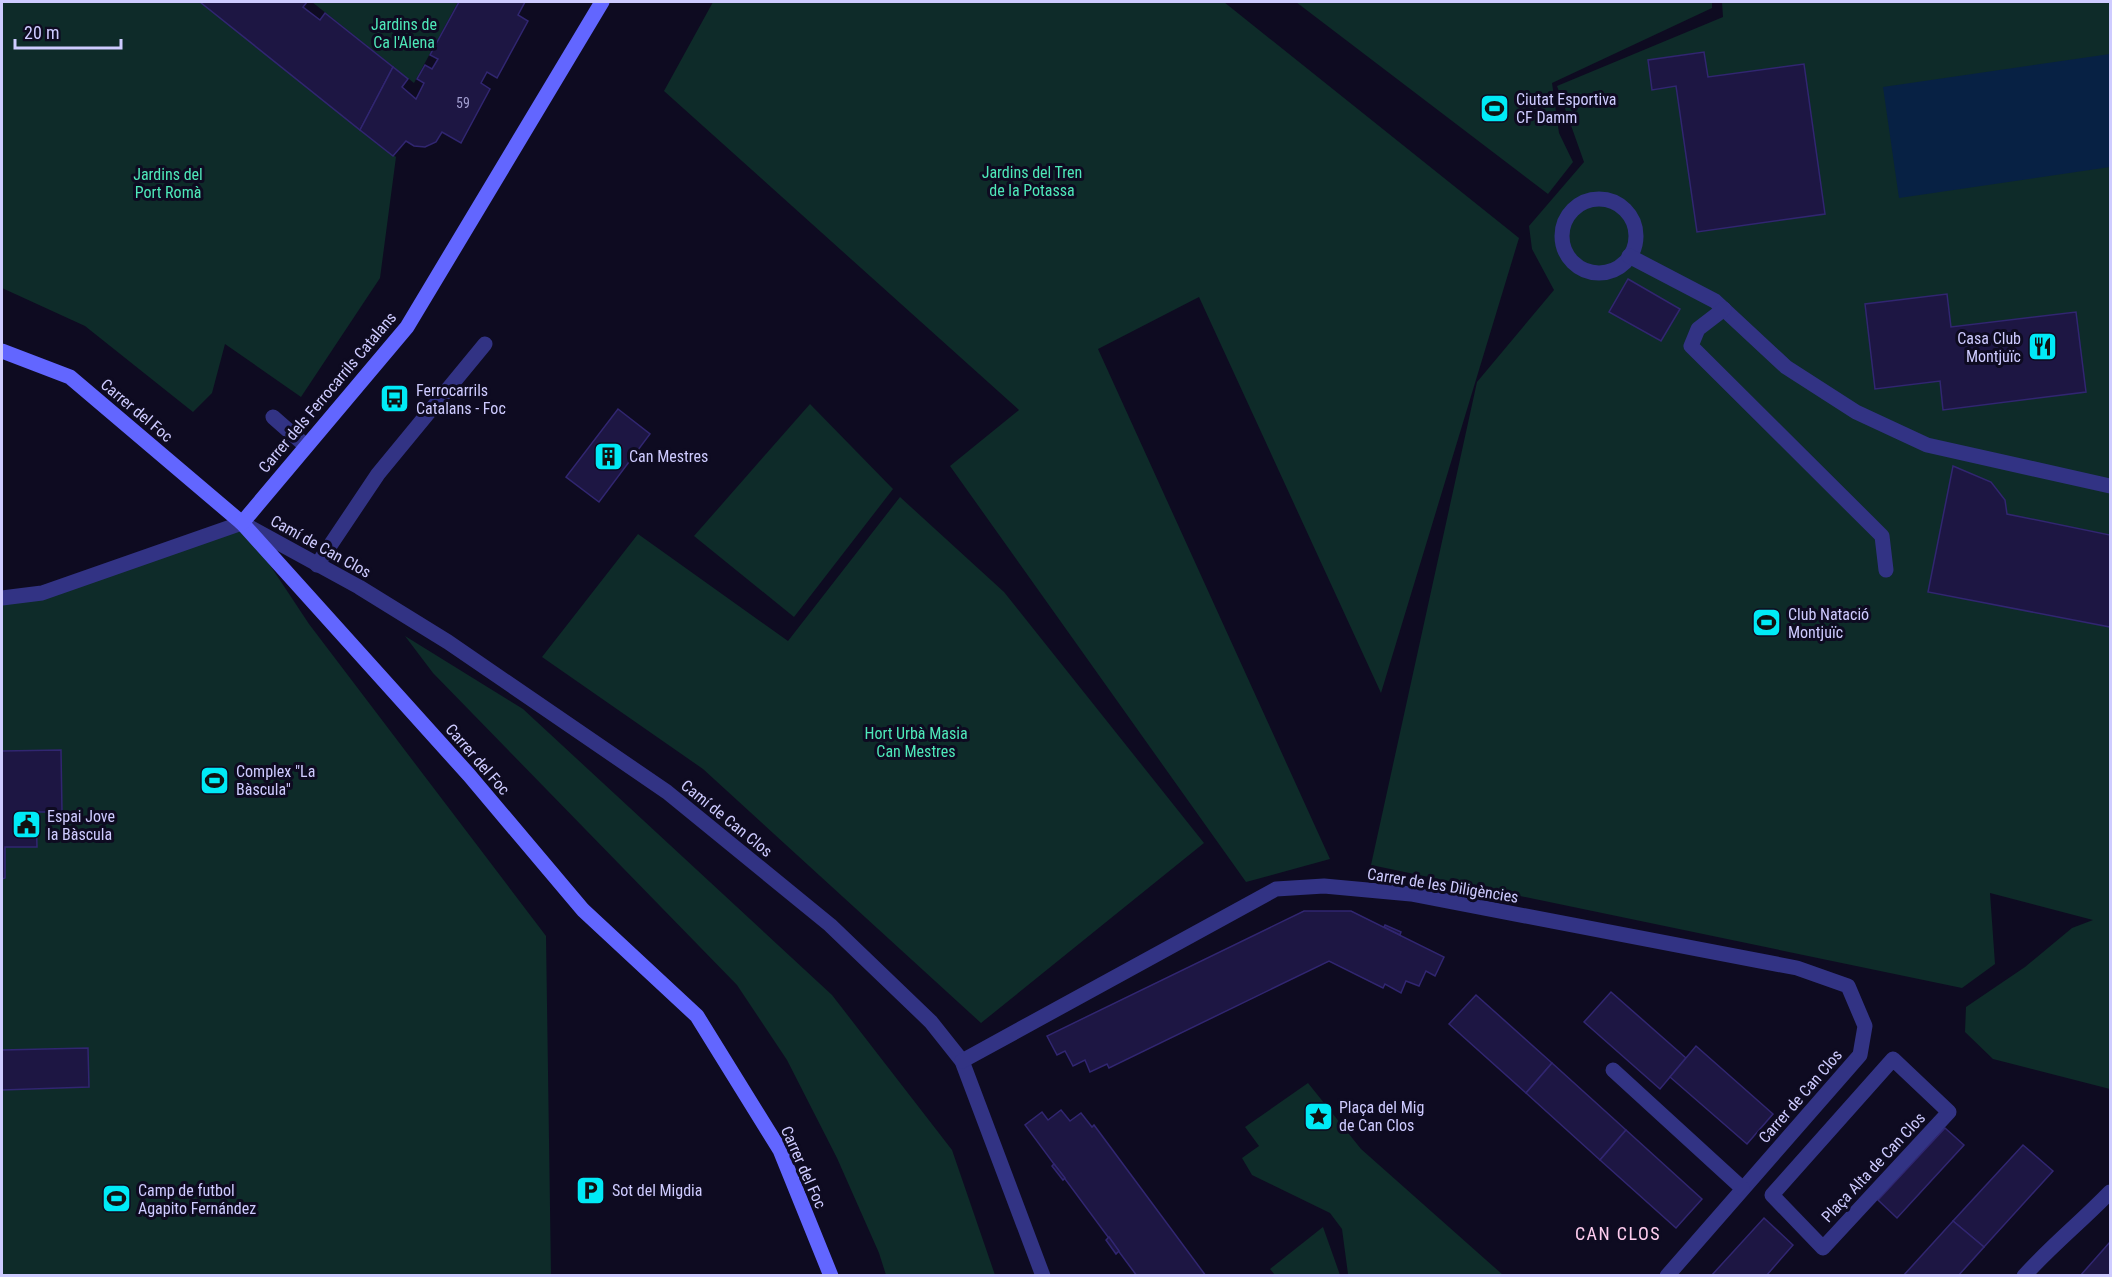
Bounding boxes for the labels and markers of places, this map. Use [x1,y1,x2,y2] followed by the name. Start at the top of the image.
[1516,90,1617,127] place label: Ciutat Esportiva CF Damm
[1479,92,1511,124] sports icon: Ciutat Esportiva CF Damm
[1957,329,2021,366] place label: Casa Club Montjuïc
[2026,331,2058,363] restaurant icon: Casa Club Montjuïc
[416,381,506,418] place label: Ferrocarrils Catalans - Foc
[379,383,411,415] bus stop icon: Ferrocarrils Catalans - Foc
[592,440,624,472] building icon: Can Mestres
[629,447,708,466] place label: Can Mestres
[1788,605,1869,642] place label: Club Natació Montjuïc
[1751,607,1783,639] sports icon: Club Natació Montjuïc
[236,762,315,799] place label: Complex "La Bàscula"
[199,764,231,796] sports icon: Complex "La Bàscula"
[47,807,115,844] place label: Espai Jove la Bàscula
[10,809,42,841] public building icon: Espai Jove la Bàscula
[1339,1098,1424,1135] place label: Plaça del Mig de Can Clos
[1302,1100,1334,1132] place icon: Plaça del Mig de Can Clos
[575,1174,607,1206] parking icon: Sot del Migdia
[138,1181,256,1218] place label: Camp de futbol Agapito Fernández
[612,1181,702,1200] place label: Sot del Migdia
[101,1183,133,1215] sports icon: Camp de futbol Agapito Fernández

